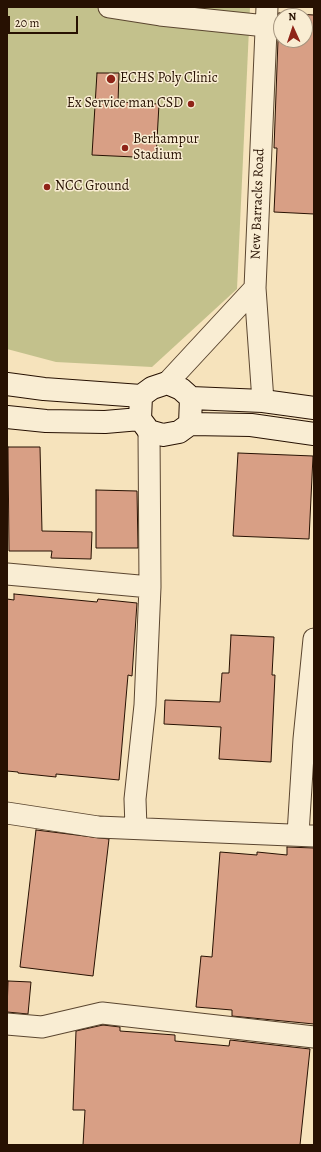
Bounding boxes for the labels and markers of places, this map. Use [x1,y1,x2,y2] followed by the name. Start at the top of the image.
[120,71,218,87] place label: ECHS Poly Clinic
[105,73,117,85] marker: ECHS Poly Clinic
[67,96,183,112] place label: Ex Service man CSD
[186,99,196,109] marker: Ex Service man CSD
[133,132,199,164] place label: Berhampur Stadium
[120,143,130,153] marker: Berhampur Stadium
[55,179,129,195] place label: NCC Ground
[42,182,52,192] marker: NCC Ground

